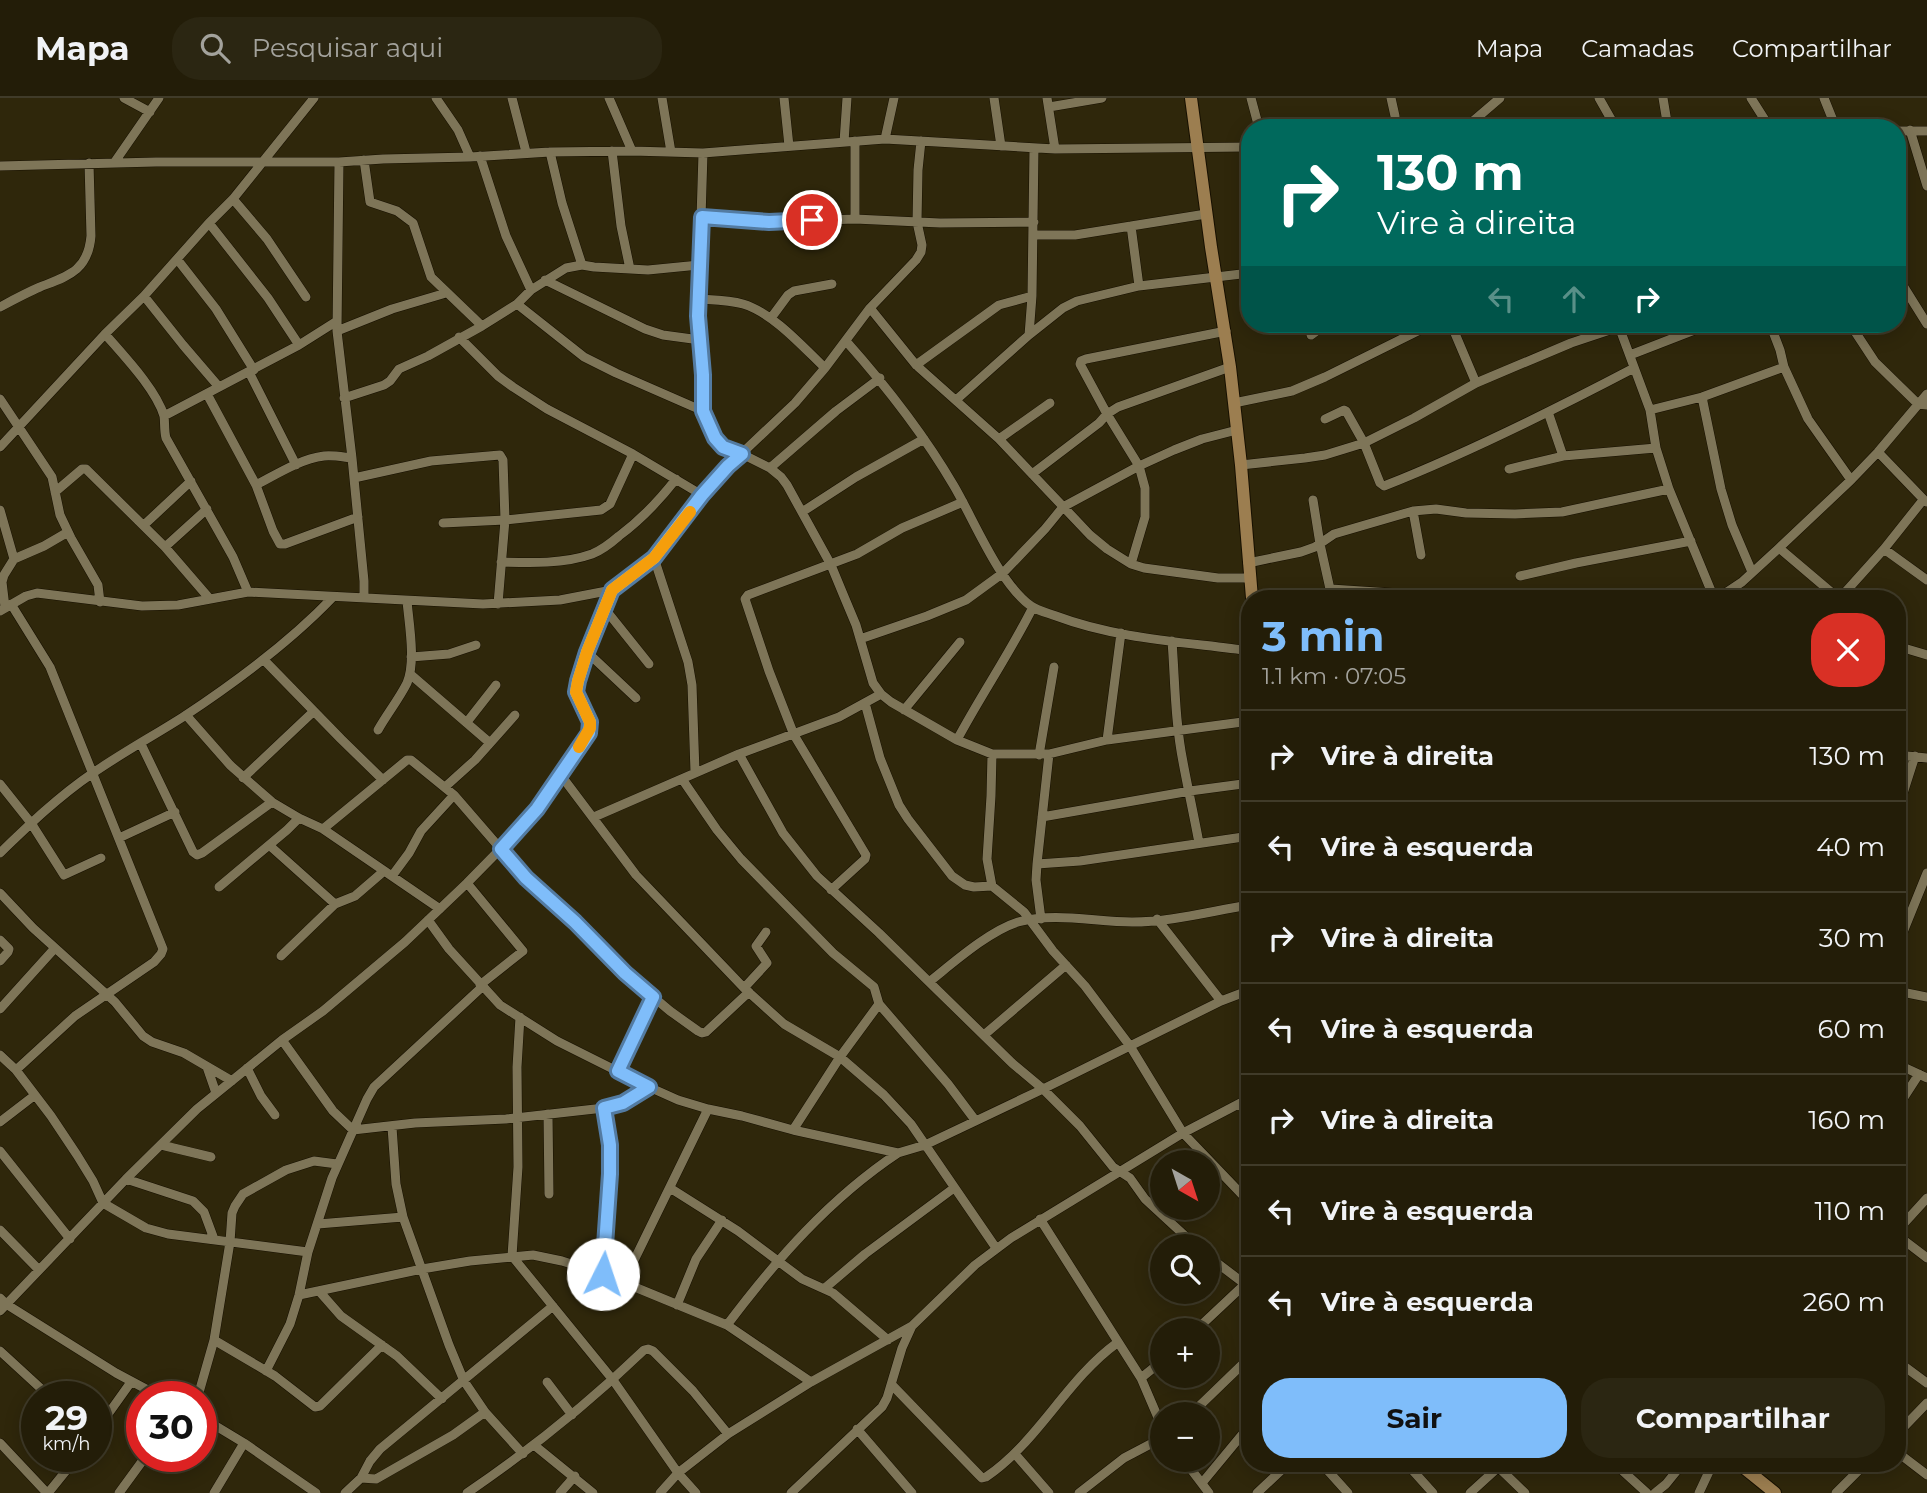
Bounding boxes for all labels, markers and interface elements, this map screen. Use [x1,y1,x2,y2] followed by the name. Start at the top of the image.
[172,17,662,80] search box
[35,28,130,68] text: Mapa
[196,29,234,67] icon: search
[252,32,443,64] text: Pesquisar aqui
[1476,34,1543,63] text: Mapa
[1581,34,1694,63] text: Camadas
[1732,34,1892,63] text: Compartilhar
[1377,143,1524,202] text: 130 m
[1262,147,1353,238] icon: right
[782,190,842,250] pin
[793,201,831,239] icon: arrive
[1377,203,1576,242] text: Vire à direita
[1482,280,1520,318] icon: left
[1555,280,1593,318] icon: ahead
[1628,280,1666,318] icon: right
[1262,610,1384,662] text: 3 min
[1811,613,1885,687] button: close
[1262,662,1406,690] text: 1.1 km · 07:05
[1262,737,1300,775] icon: right
[1321,740,1494,772] text: Vire à direita
[1809,740,1885,772] text: 130 m
[1262,828,1300,866] icon: left
[1321,831,1534,863] text: Vire à esquerda
[1816,831,1885,863] text: 40 m
[1262,919,1300,957] icon: right
[1321,922,1494,954] text: Vire à direita
[1819,922,1885,954] text: 30 m
[1262,1010,1300,1048] icon: left
[1321,1013,1534,1045] text: Vire à esquerda
[1818,1013,1885,1045] text: 60 m
[1262,1101,1300,1139] icon: right
[1321,1104,1494,1136] text: Vire à direita
[1808,1104,1885,1136] text: 160 m
[1150,1150,1220,1220] north arrow
[1150,1150,1220,1472] map controls
[1262,1192,1300,1230] icon: left
[1321,1195,1534,1227] text: Vire à esquerda
[1815,1195,1885,1227] text: 110 m
[1150,1234,1220,1304] button: search
[566,1237,640,1311] position arrow
[1262,1283,1300,1321] icon: left
[1321,1286,1534,1318] text: Vire à esquerda
[1803,1286,1885,1318] text: 260 m
[1150,1318,1220,1388] button: +
[1262,1378,1567,1458] button: Sair
[1581,1378,1885,1458] button: Compartilhar
[126,1381,217,1472] speed limit sign: 30
[45,1396,88,1439] text: 29
[1150,1402,1220,1472] button: −
[42,1433,91,1455] text: km/h

